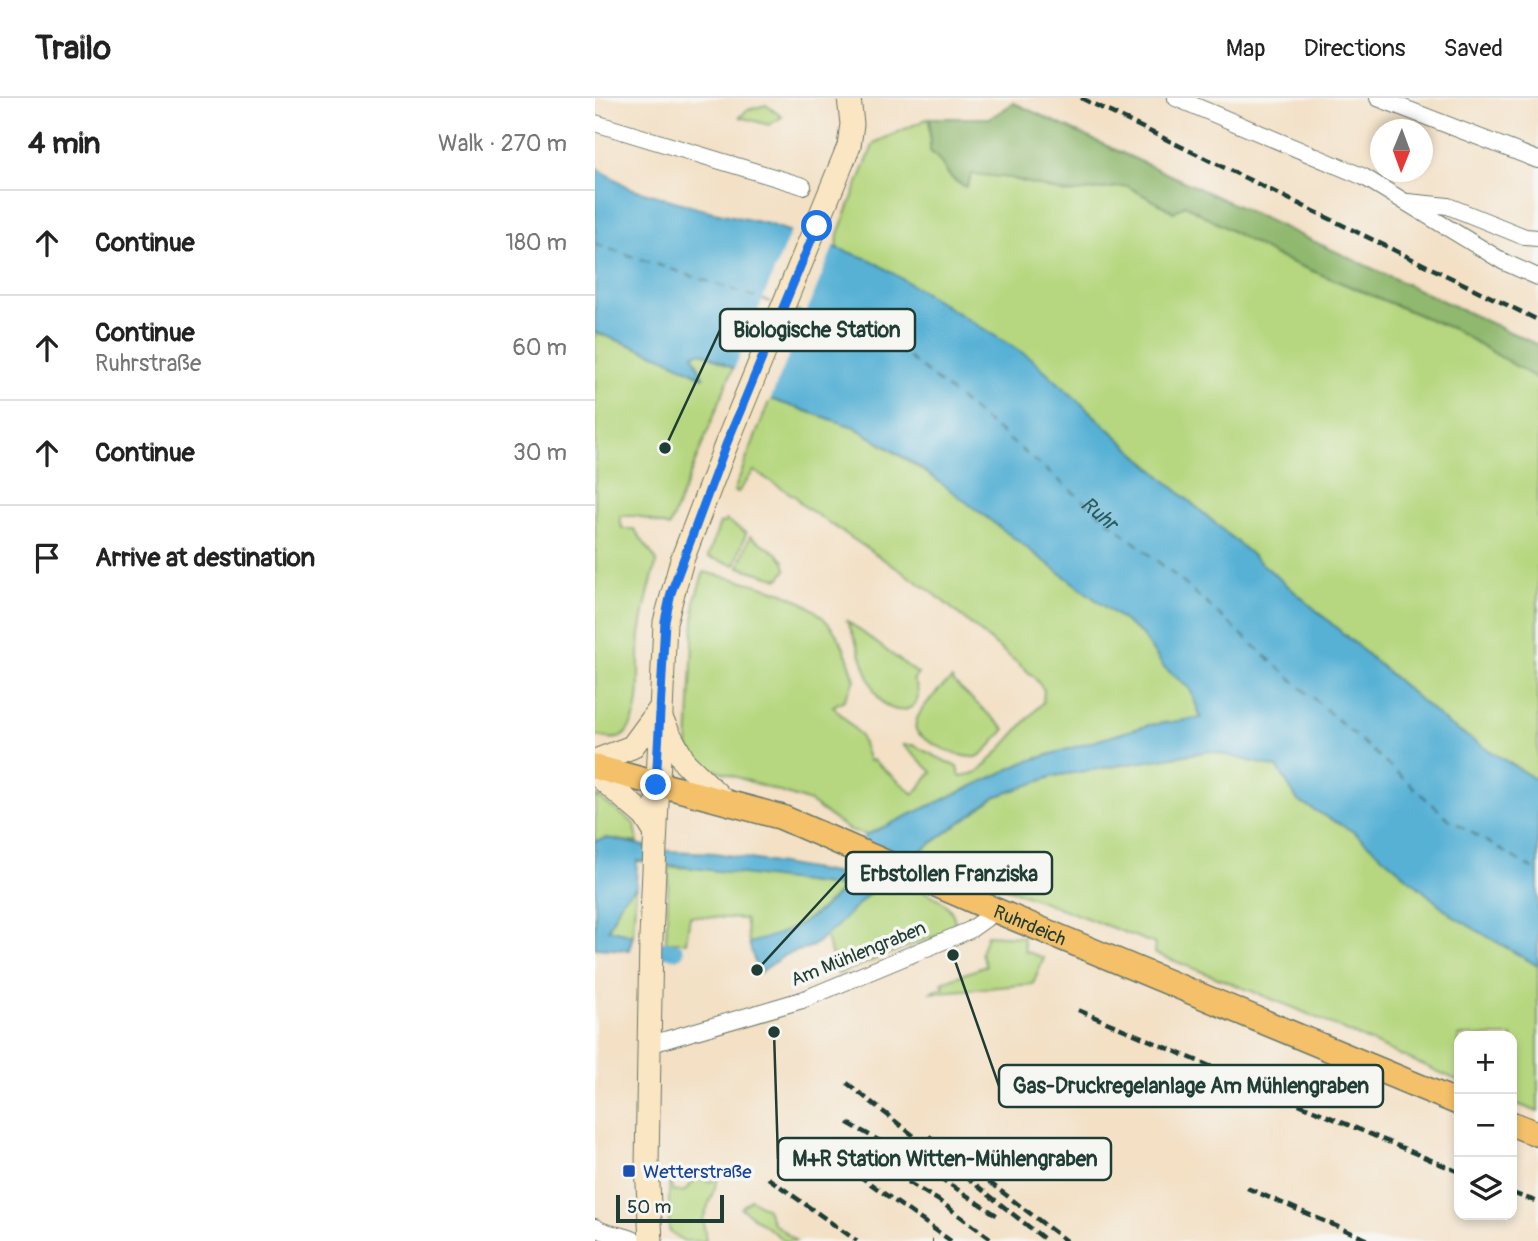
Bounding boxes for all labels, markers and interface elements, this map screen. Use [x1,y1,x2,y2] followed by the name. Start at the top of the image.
[35,28,111,69] text: Trailo
[1226,34,1266,63] text: Map
[1304,34,1405,63] text: Directions
[1443,34,1503,63] text: Saved
[1370,119,1433,182] north arrow
[28,125,101,162] text: 4 min
[438,129,567,158] text: Walk · 270 m
[801,210,832,241] route start
[28,224,66,262] icon: ahead
[95,227,195,259] text: Continue
[505,228,567,257] text: 180 m
[720,309,915,351] callout: Biologische Station
[95,317,195,349] text: Continue
[733,317,901,344] text: Biologische Station
[28,329,66,367] icon: ahead
[512,333,567,362] text: 60 m
[95,349,201,378] text: Ruhrstraße
[28,434,66,472] icon: ahead
[95,437,195,469] text: Continue
[513,438,567,467] text: 30 m
[1075,491,1125,539] water label: Ruhr
[28,539,66,577] icon: arrive
[95,542,315,574] text: Arrive at destination
[640,769,671,800] route end
[846,852,1052,894] callout: Erbstollen Franziska
[860,861,1038,888] text: Erbstollen Franziska
[990,900,1070,952] street label: Ruhrdeich
[787,916,930,992] street label: Am Mühlengraben
[1454,1031,1517,1220] map controls
[1454,1031,1517,1094] button: +
[999,1065,1383,1107] callout: Gas-Druckregelanlage Am Mühlengraben
[1013,1073,1369,1100] text: Gas-Druckregelanlage Am Mühlengraben
[1454,1094,1517,1157] button: −
[778,1138,1111,1180] callout: M+R Station Witten-Mühlengraben
[792,1146,1098,1173] text: M+R Station Witten-Mühlengraben
[1454,1157,1517,1220] button: layers
[643,1160,752,1184] place label: Wetterstraße
[621,1163,637,1179] marker: Wetterstraße
[616,1192,725,1224] scale bar
[627,1195,671,1219] text: 50 m

